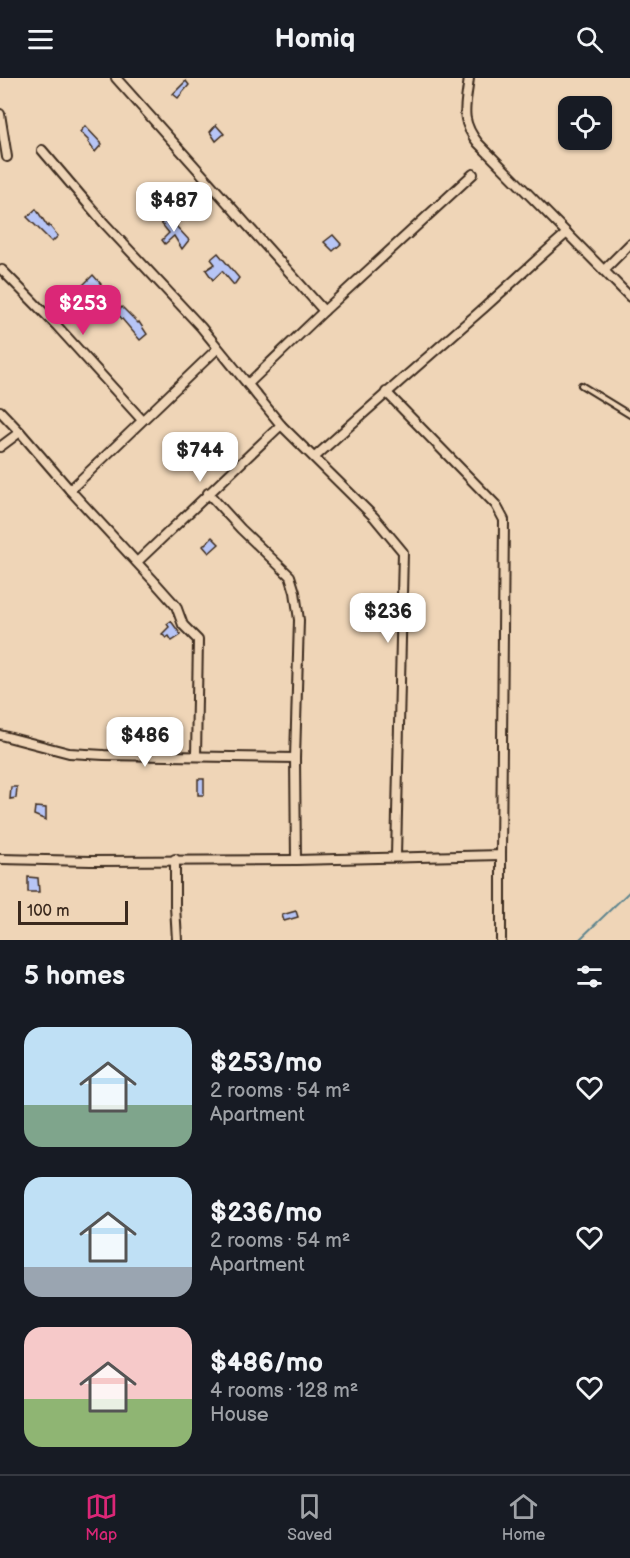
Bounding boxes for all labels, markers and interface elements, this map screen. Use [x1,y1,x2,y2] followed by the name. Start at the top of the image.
[24,23,57,56] icon: menu
[275,23,355,55] text: Homiq
[573,23,606,56] icon: search
[558,96,612,150] map controls
[558,96,612,150] button: locate
[138,182,210,233] pin: $487
[150,189,198,213] text: $487
[47,285,119,336] pin: $253
[59,292,107,316] text: $253
[164,432,236,483] pin: $744
[176,439,224,463] text: $744
[352,593,424,644] pin: $236
[364,600,412,624] text: $236
[109,717,181,768] pin: $486
[120,724,170,748] text: $486
[18,898,128,926] scale bar
[27,902,70,921] text: 100 m
[573,960,606,993] icon: filters
[24,961,125,992] text: 5 homes
[210,1048,322,1079] text: $253/mo
[72,1051,144,1123] icon: home
[573,1071,606,1104] icon: heart
[210,1079,350,1103] text: 2 rooms · 54 m²
[210,1103,305,1127] text: Apartment
[210,1198,322,1229] text: $236/mo
[72,1201,144,1273] icon: home
[573,1221,606,1254] icon: heart
[210,1229,350,1253] text: 2 rooms · 54 m²
[210,1253,305,1277] text: Apartment
[210,1348,323,1379] text: $486/mo
[72,1351,144,1423] icon: home
[573,1371,606,1404] icon: heart
[210,1379,358,1403] text: 4 rooms · 128 m²
[210,1403,269,1427] text: House
[85,1490,118,1545] tab: Map
[287,1490,332,1545] tab: Saved
[502,1490,545,1545] tab: Home

